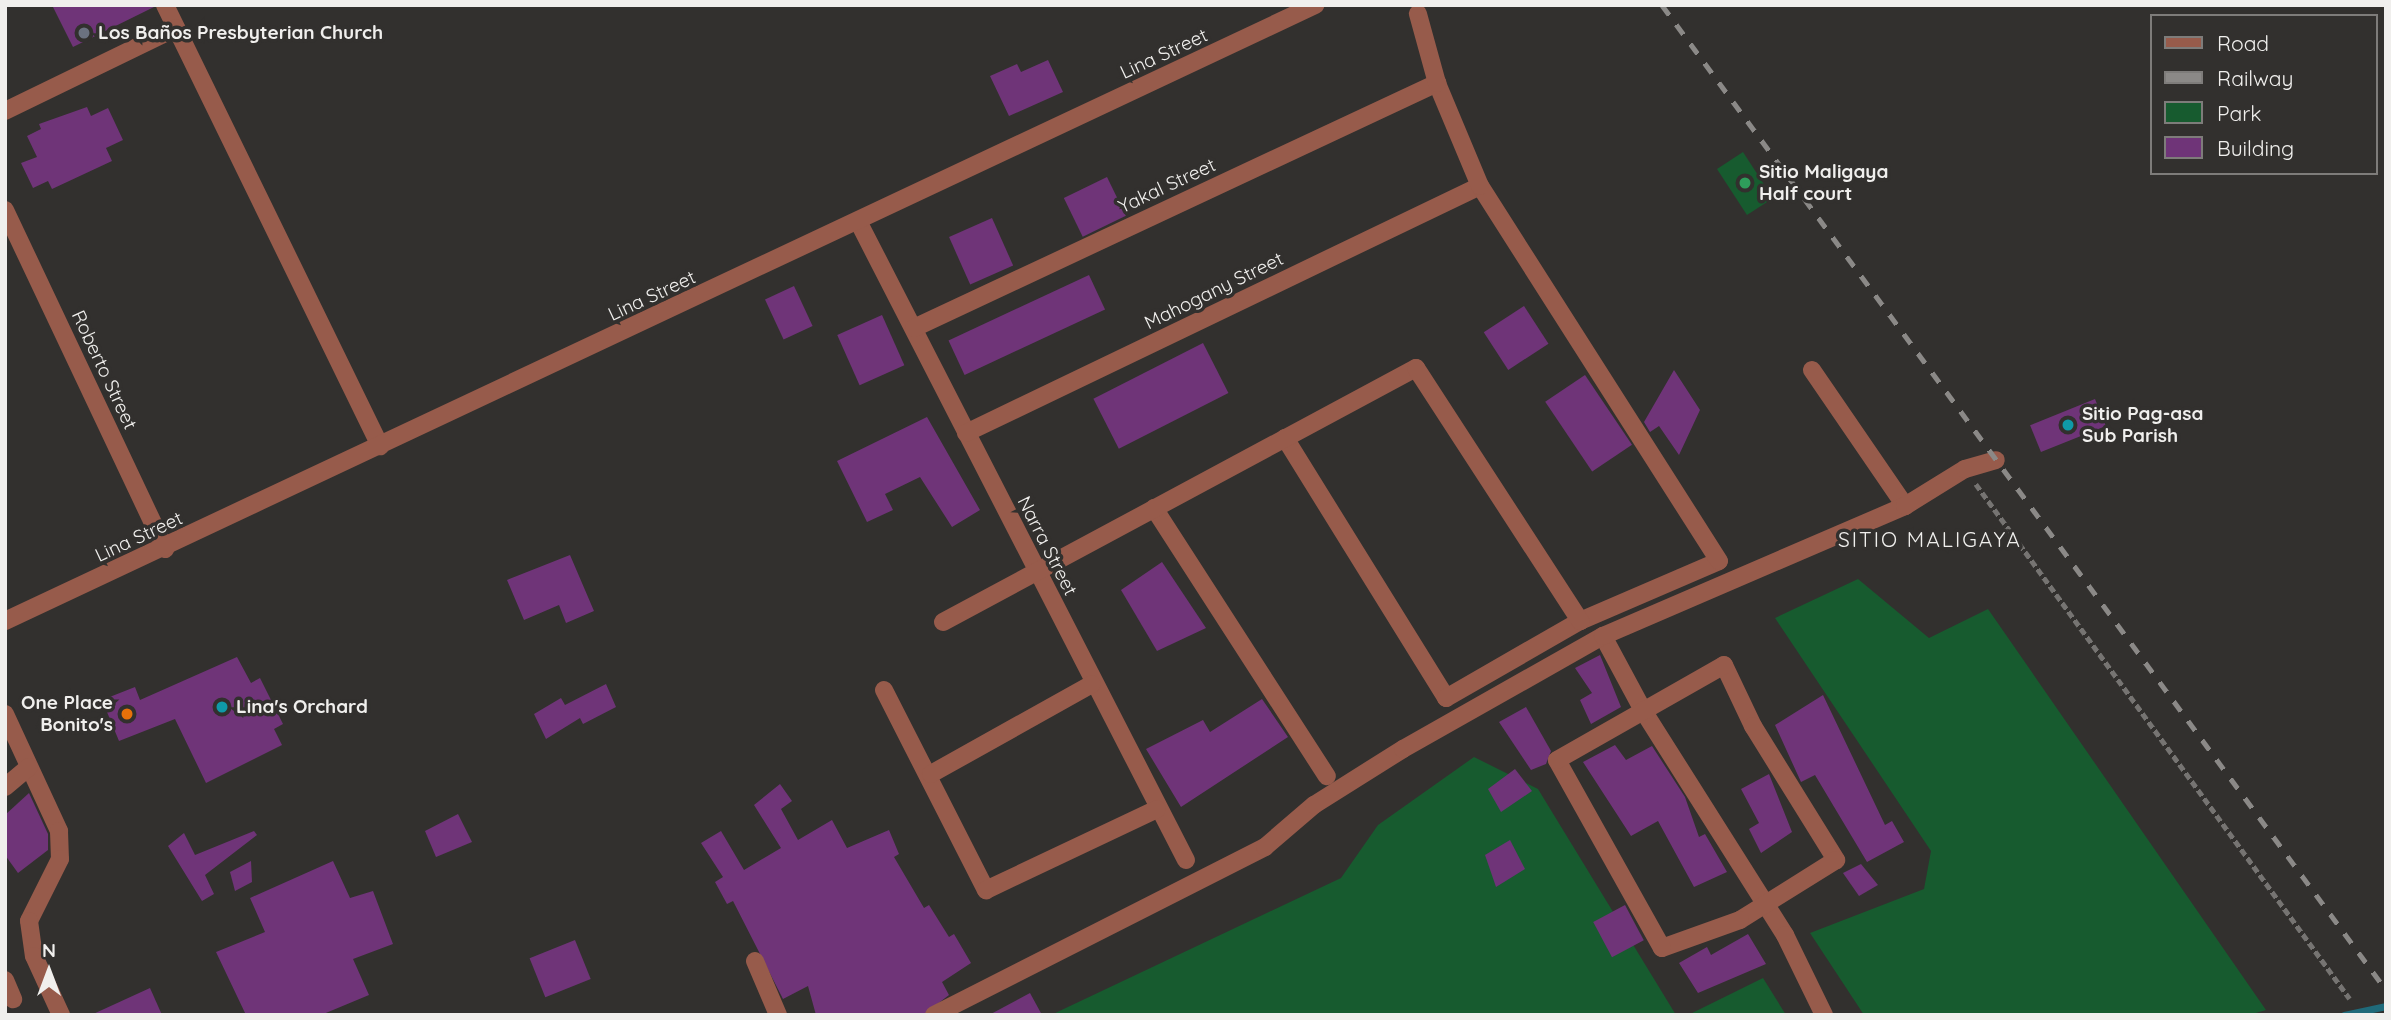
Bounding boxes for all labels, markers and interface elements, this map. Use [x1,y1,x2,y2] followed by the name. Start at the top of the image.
[2150,14,2377,175] legend
[98,22,383,44] place label: Los Baños Presbyterian Church
[1117,24,1211,84] street label: Lina Street
[76,25,92,41] marker: Los Baños Presbyterian Church
[2217,30,2269,56] text: Road
[2217,65,2293,91] text: Railway
[2217,100,2261,126] text: Park
[2217,135,2294,161] text: Building
[1115,154,1219,218] street label: Yakal Street
[1759,161,1888,205] place label: Sitio Maligaya Half court
[1737,175,1753,191] marker: Sitio Maligaya Half court
[1141,248,1287,334] street label: Mahogany Street
[605,266,699,326] street label: Lina Street
[66,307,142,433] street label: Roberto Street
[2082,403,2203,447] place label: Sitio Pag-asa Sub Parish
[2060,417,2076,433] marker: Sitio Pag-asa Sub Parish
[1012,493,1082,599] street label: Narra Street
[92,507,186,567] street label: Lina Street
[1840,526,2020,552] district label: SITIO MALIGAYA
[21,692,113,736] place label: One Place Bonito's
[236,696,368,718] place label: Lina's Orchard
[214,699,230,715] marker: Lina's Orchard
[119,706,135,722] marker: One Place Bonito's
[14,936,84,1006] north arrow
[42,938,56,962] text: N

